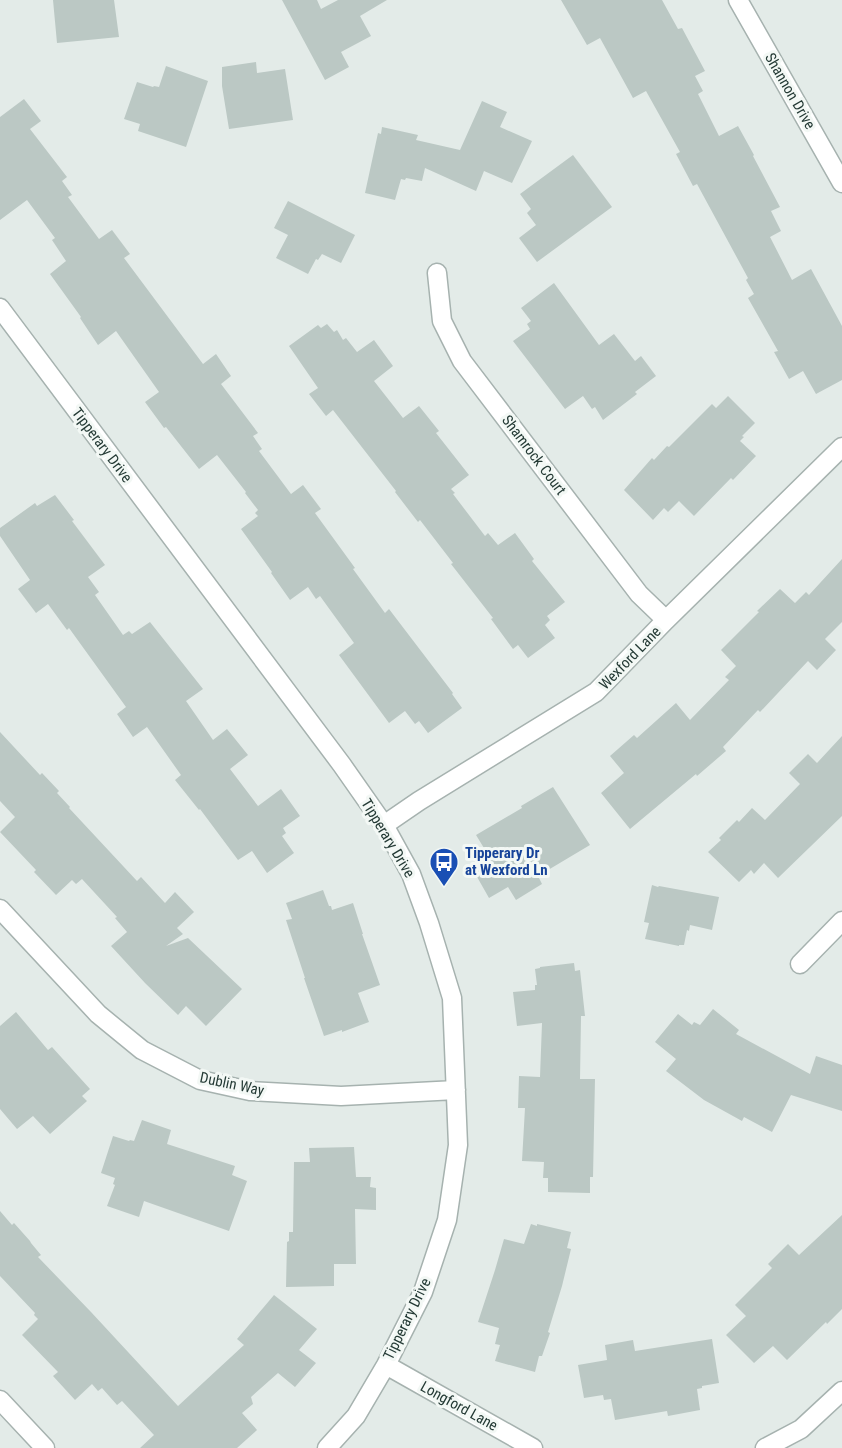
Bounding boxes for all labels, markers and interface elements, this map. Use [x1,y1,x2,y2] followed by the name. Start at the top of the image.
[761,50,819,132] street label: Shannon Drive
[68,404,136,486] street label: Tipperary Drive
[498,412,570,498] street label: Shamrock Court
[595,623,665,693] street label: Wexford Lane
[357,795,419,881] street label: Tipperary Drive
[465,844,548,879] place label: Tipperary Dr at Wexford Ln
[428,846,460,888] bus stop icon: Tipperary Dr at Wexford Ln
[198,1068,266,1100] street label: Dublin Way
[379,1275,435,1363] street label: Tipperary Drive
[417,1377,501,1435] street label: Longford Lane

